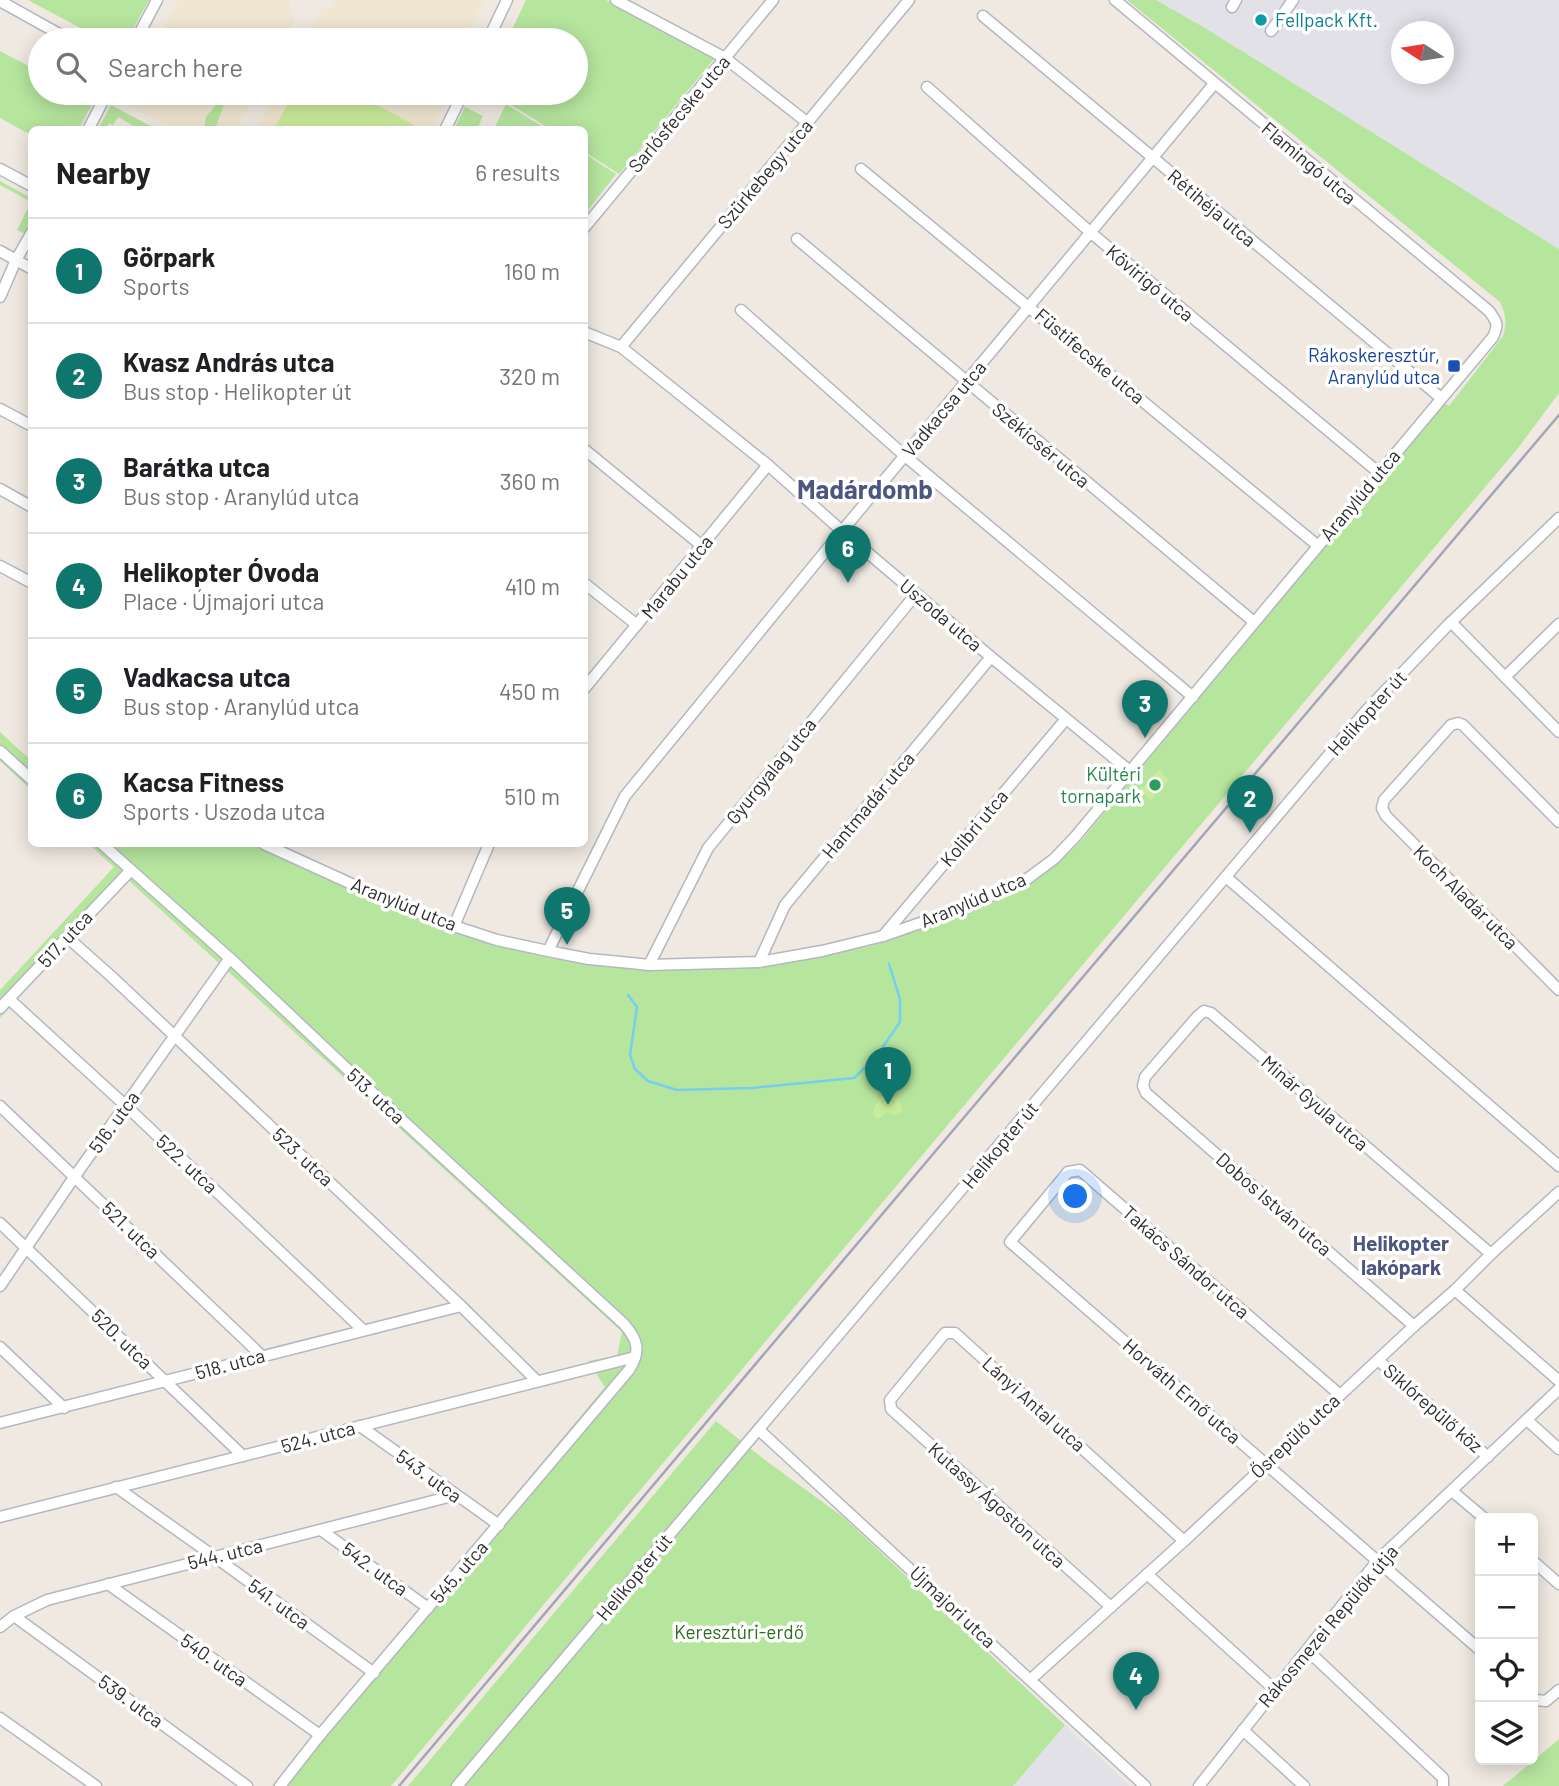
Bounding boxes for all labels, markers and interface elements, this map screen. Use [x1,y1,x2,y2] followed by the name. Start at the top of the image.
[1275,8,1378,31] place label: Fellpack Kft.
[1253,12,1269,28] marker: Fellpack Kft.
[1391,21,1454,84] north arrow
[28,28,588,105] search box
[52,48,90,86] icon: search
[623,50,734,177] street label: Sarlósfecske utca
[108,51,243,82] text: Search here
[712,114,817,233] street label: Szürkebegy utca
[1257,116,1361,209] street label: Flamingó utca
[56,154,151,190] text: Nearby
[475,158,560,186] text: 6 results
[1164,164,1261,251] street label: Rétihéja utca
[1102,239,1199,326] street label: Kövirigó utca
[123,241,215,272] text: Görpark
[75,257,83,285] text: 1
[503,257,560,285] text: 160 m
[123,272,190,300] text: Sports
[1031,303,1150,408] street label: Füstifecske utca
[1308,343,1440,388] place label: Rákoskeresztúr, Aranylúd utca
[123,346,334,377] text: Kvasz András utca
[897,356,990,461] street label: Vadkacsa utca
[1446,358,1462,374] marker: Rákoskeresztúr, Aranylúd utca
[73,362,85,390] text: 2
[499,362,560,390] text: 320 m
[123,377,352,405] text: Bus stop · Helikopter út
[988,397,1095,492] street label: Székicsér utca
[1315,444,1404,545] street label: Aranylúd utca
[123,451,270,482] text: Barátka utca
[73,467,85,495] text: 3
[500,467,560,495] text: 360 m
[797,473,933,504] district label: Madárdomb
[123,482,359,510] text: Bus stop · Aranylúd utca
[825,525,871,583] pin: 6
[636,530,717,623] street label: Marabu utca
[123,556,319,587] text: Helikopter Óvoda
[72,572,86,600] text: 4
[505,572,560,600] text: 410 m
[895,573,987,656] street label: Uszoda utca
[123,587,324,615] text: Place · Újmajori utca
[123,661,291,692] text: Vadkacsa utca
[1322,665,1411,760] street label: Helikopter út
[73,677,85,705] text: 5
[499,677,560,705] text: 450 m
[1122,680,1168,738] pin: 3
[123,692,359,720] text: Bus stop · Aranylúd utca
[721,713,821,828] street label: Gyurgyalag utca
[816,747,919,863] street label: Hantmadár utca
[1061,762,1141,807] place label: Kültéri tornapark
[123,766,284,797] text: Kacsa Fitness
[1227,775,1273,833] pin: 2
[1147,777,1163,793] marker: Kültéri tornapark
[73,782,85,810] text: 6
[504,782,560,810] text: 510 m
[935,785,1012,871] street label: Kolibri utca
[123,797,325,825] text: Sports · Uszoda utca
[1409,840,1523,954] street label: Koch Aladár utca
[917,867,1029,932] street label: Aranylúd utca
[348,872,460,935] street label: Aranylúd utca
[544,887,590,945] pin: 5
[33,905,97,972] street label: 517. utca
[865,1047,911,1105] pin: 1
[1257,1050,1373,1155] street label: Minár Gyula utca
[342,1063,410,1128] street label: 513. utca
[83,1086,144,1157] street label: 516. utca
[957,1097,1043,1193] street label: Helikopter út
[268,1123,339,1191] street label: 523. utca
[152,1129,223,1198] street label: 522. utca
[1212,1147,1337,1260] street label: Dobos István utca
[1058,1179,1092,1213] your location
[98,1196,165,1263] street label: 521. utca
[1118,1200,1255,1323] street label: Takács Sándor utca
[1353,1230,1449,1279] district label: Helikopter lakópark
[87,1304,158,1373] street label: 520. utca
[1119,1333,1246,1448] street label: Horváth Ernő utca
[192,1343,267,1384] street label: 518. utca
[978,1351,1091,1456] street label: Lányi Antal utca
[1379,1358,1488,1457] street label: Siklórepülő köz
[1245,1389,1344,1483] street label: Ősrepülő utca
[278,1416,358,1457] street label: 524. utca
[924,1437,1071,1572] street label: Kutassy Ágoston utca
[392,1444,467,1507] street label: 543. utca
[1475,1513,1538,1765] map controls
[1475,1513,1538,1576] button: +
[591,1529,677,1625] street label: Helikopter út
[185,1533,265,1574] street label: 544. utca
[425,1536,492,1608] street label: 545. utca
[338,1537,413,1600] street label: 542. utca
[1253,1540,1402,1711] street label: Rákosmezei Repülők útja
[906,1561,1001,1652] street label: Újmajori utca
[244,1574,315,1634] street label: 541. utca
[1475,1576,1538,1639] button: −
[674,1620,804,1643] park label: Keresztúri-erdő
[176,1628,252,1691] street label: 540. utca
[1475,1639,1538,1702] button: locate
[1113,1652,1159,1710] pin: 4
[94,1669,168,1732] street label: 539. utca
[1475,1702,1538,1765] button: layers

